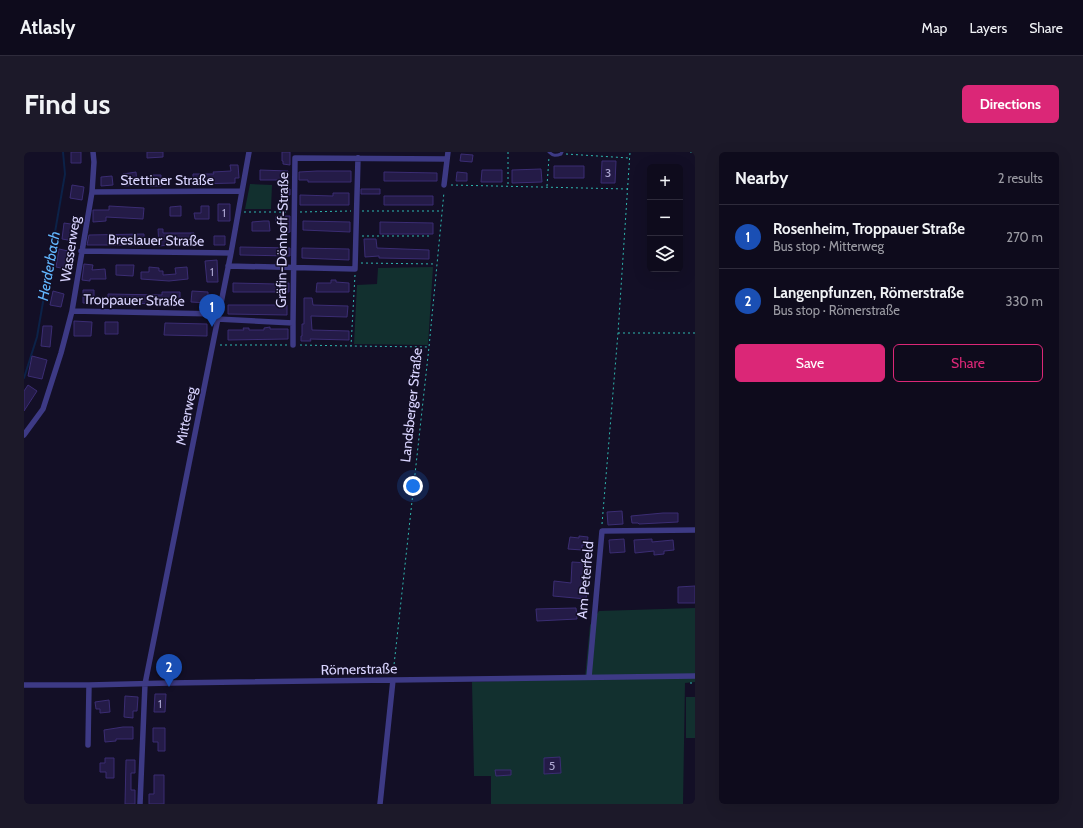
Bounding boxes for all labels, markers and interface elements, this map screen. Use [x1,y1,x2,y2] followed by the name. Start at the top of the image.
[20,16,76,39] text: Atlasly
[922,19,947,37] text: Map
[969,19,1007,37] text: Layers
[1029,19,1063,37] text: Share
[962,85,1059,123] button: Directions
[24,87,110,121] text: Find us
[647,164,683,272] map controls
[647,164,683,200] button: +
[605,165,611,180] house number: 3
[735,168,788,188] text: Nearby
[998,170,1043,186] text: 2 results
[120,171,214,189] street label: Stettiner Straße
[272,172,292,308] street label: Gräfin-Dönhoff-Straße
[647,200,683,236] button: −
[222,205,226,220] house number: 1
[56,214,84,283] street label: Wasserweg
[773,220,965,238] text: Rosenheim, Troppauer Straße
[746,229,750,245] text: 1
[1006,229,1043,245] text: 270 m
[34,230,64,302] water label: Herderbach
[108,230,204,250] street label: Breslauer Straße
[647,236,683,272] button: layers
[773,238,884,254] text: Bus stop · Mitterweg
[210,264,214,279] house number: 1
[773,284,964,302] text: Langenpfunzen, Römerstraße
[83,290,185,310] street label: Troppauer Straße
[745,293,751,309] text: 2
[1006,293,1043,309] text: 330 m
[199,294,225,327] pin: 1
[773,302,900,318] text: Bus stop · Römerstraße
[735,344,885,382] button: Save
[893,344,1043,382] button: Share
[396,347,426,463] street label: Landsberger Straße
[171,384,201,447] street label: Mitterweg
[403,476,423,496] your location
[573,540,597,620] street label: Am Peterfeld
[156,654,182,687] pin: 2
[321,659,397,679] street label: Römerstraße
[158,696,162,711] house number: 1
[549,758,555,773] house number: 5

